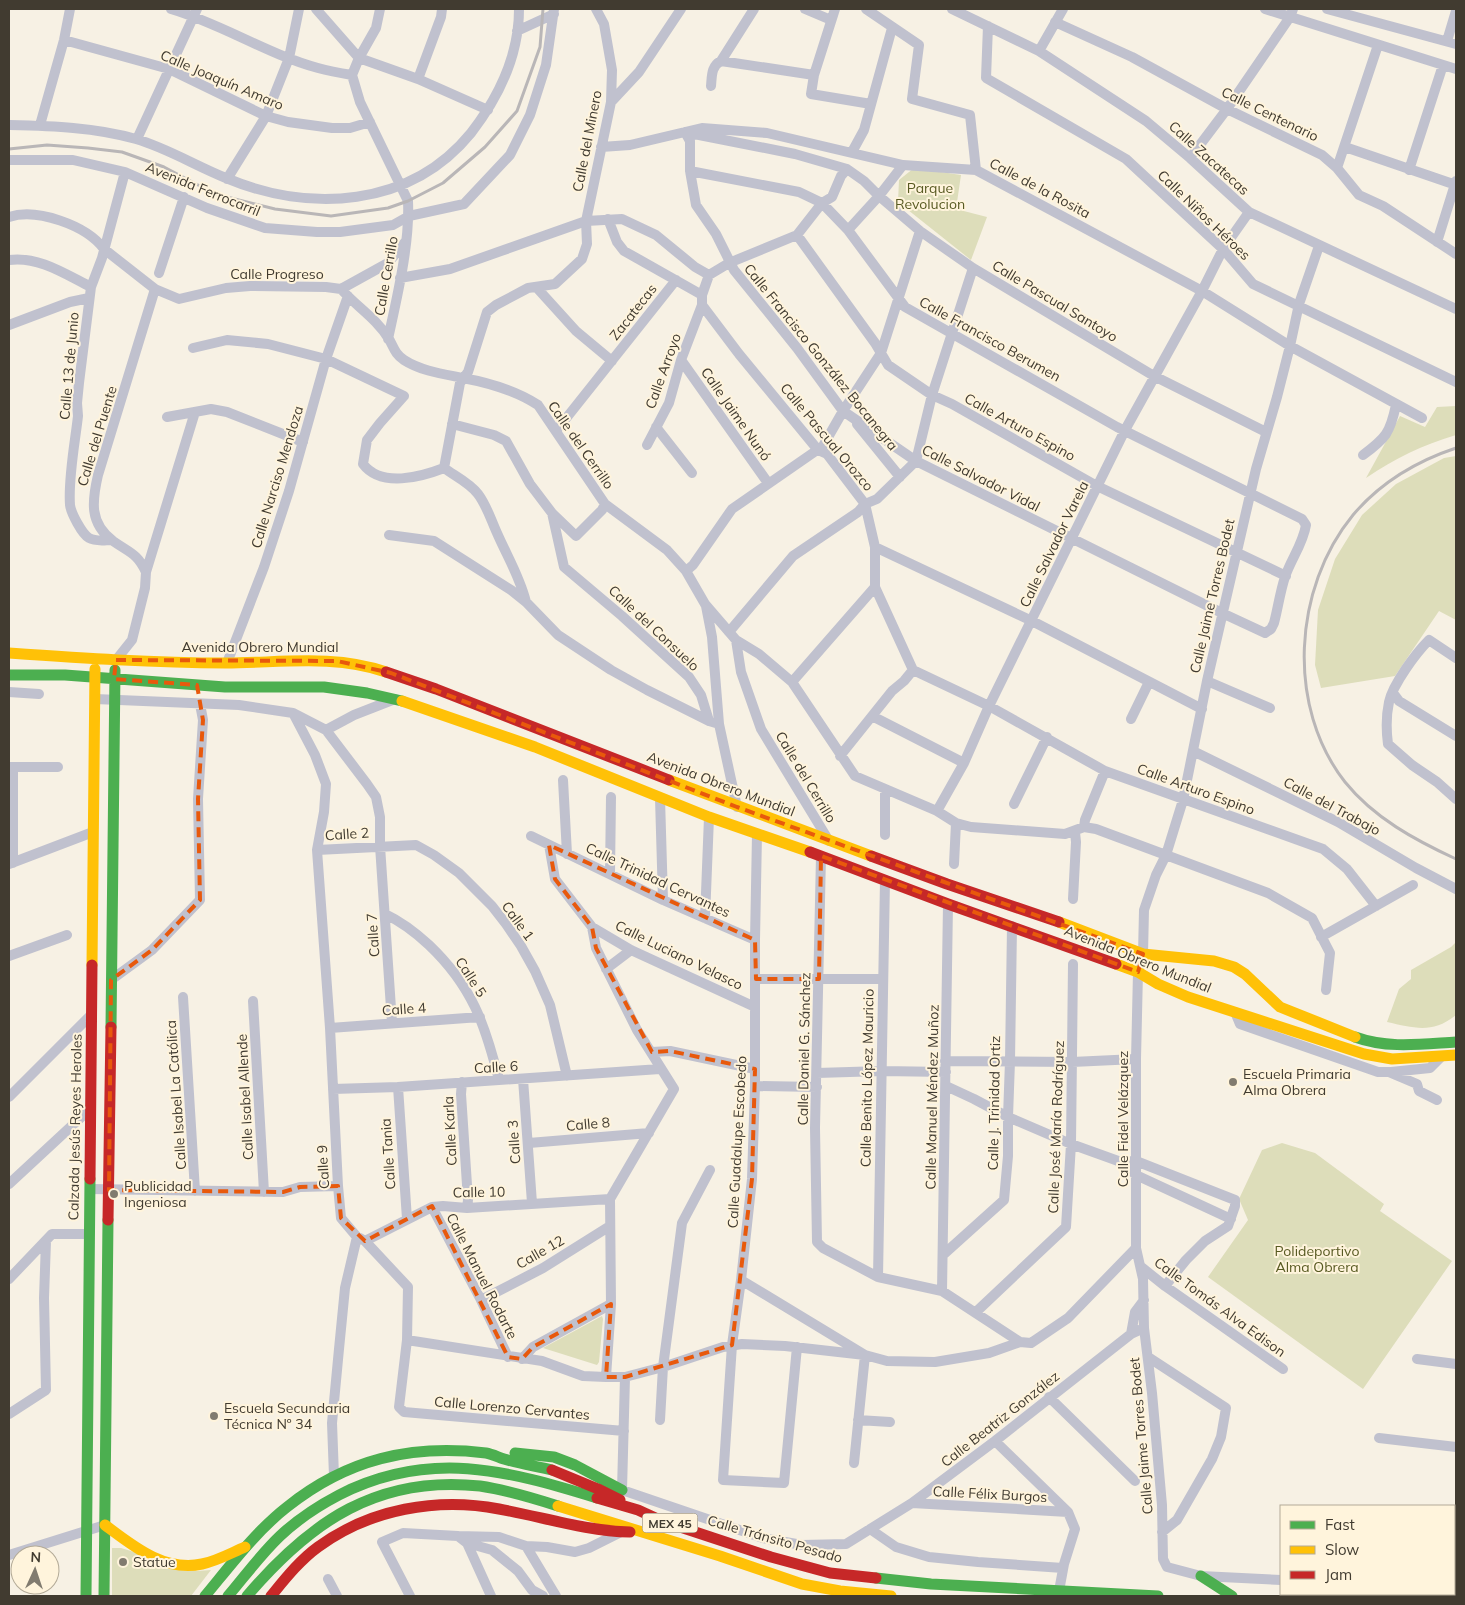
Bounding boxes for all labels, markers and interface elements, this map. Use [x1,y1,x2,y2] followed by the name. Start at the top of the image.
[158,46,286,114] street label: Calle Joaquín Amaro
[1218,83,1322,145] street label: Calle Centenario
[568,89,606,193] street label: Calle del Minero
[1165,117,1253,199] street label: Calle Zacatecas
[986,154,1094,222] street label: Calle de la Rosita
[143,158,263,220] street label: Avenida Ferrocarril
[1154,166,1254,264] street label: Calle Niños Héroes
[895,179,965,213] park label: Parque Revolucion
[370,235,402,317] street label: Calle Cerrillo
[989,256,1121,346] street label: Calle Pascual Santoyo
[740,260,902,454] street label: Calle Francisco González Bocanegra
[230,265,324,283] street label: Calle Progreso
[605,280,661,344] street label: Zacatecas
[916,293,1064,385] street label: Calle Francisco Berumen
[55,311,83,421] street label: Calle 13 de Junio
[641,331,685,411] street label: Calle Arroyo
[697,364,775,464] street label: Calle Jaime Nunó
[776,379,878,495] street label: Calle Pascual Orozco
[73,384,121,488] street label: Calle del Puente
[961,389,1079,465] street label: Calle Arturo Espino
[544,397,618,493] street label: Calle del Cerrillo
[247,404,307,550] street label: Calle Narciso Mendoza
[919,440,1043,516] street label: Calle Salvador Vidal
[1016,478,1092,610] street label: Calle Salvador Varela
[1185,517,1239,675] street label: Calle Jaime Torres Bodet
[605,581,703,675] street label: Calle del Consuelo
[181,638,339,656] street label: Avenida Obrero Mundial
[772,728,840,826] street label: Calle del Cerrillo
[644,747,798,821] street label: Avenida Obrero Mundial
[1135,759,1257,819] street label: Calle Arturo Espino
[1280,773,1384,839] street label: Calle del Trabajo
[324,823,370,845] street label: Calle 2
[583,839,733,921] street label: Calle Trinidad Cervantes
[498,898,538,944] street label: Calle 1
[362,912,384,958] street label: Calle 7
[612,916,746,994] street label: Calle Luciano Velasco
[1062,921,1214,997] street label: Avenida Obrero Mundial
[451,954,491,1000] street label: Calle 5
[794,972,814,1126] street label: Calle Daniel G. Sánchez
[856,989,878,1167] street label: Calle Benito López Mauricio
[381,998,427,1020] street label: Calle 4
[921,1004,943,1190] street label: Calle Manuel Méndez Muñoz
[162,1020,190,1170] street label: Calle Isabel La Católica
[64,1033,86,1221] street label: Calzada Jesús Reyes Heroles
[233,1033,257,1161] street label: Calle Isabel Allende
[984,1035,1004,1171] street label: Calle J. Trinidad Ortiz
[1044,1040,1068,1214] street label: Calle José María Rodríguez
[1114,1051,1132,1187] street label: Calle Fidel Velázquez
[723,1055,751,1229] street label: Calle Guadalupe Escobedo
[474,1057,518,1077] street label: Calle 6
[1243,1065,1351,1099] place label: Escuela Primaria Alma Obrera
[1227,1076,1239,1088] marker: Escuela Primaria Alma Obrera
[439,1096,461,1166] street label: Calle Karla
[565,1113,611,1135] street label: Calle 8
[377,1118,399,1190] street label: Calle Tania
[503,1119,525,1165] street label: Calle 3
[313,1145,333,1189] street label: Calle 9
[124,1177,192,1211] place label: Publicidad Ingeniosa
[453,1183,505,1201] street label: Calle 10
[108,1188,120,1200] marker: Publicidad Ingeniosa
[442,1210,522,1342] street label: Calle Manuel Rodarte
[513,1231,567,1273] street label: Calle 12
[1275,1242,1359,1276] park label: Polideportivo Alma Obrera
[1151,1253,1289,1361] street label: Calle Tomás Alva Edison
[1125,1357,1157,1515] street label: Calle Jaime Torres Bodet
[937,1367,1063,1471] street label: Calle Beatriz González
[433,1392,591,1424] street label: Calle Lorenzo Cervantes
[224,1399,350,1433] place label: Escuela Secundaria Técnica Nº 34
[208,1410,220,1422] marker: Escuela Secundaria Técnica Nº 34
[932,1482,1048,1506] street label: Calle Félix Burgos
[1280,1505,1455,1595] legend
[705,1511,845,1567] street label: Calle Tránsito Pesado
[642,1514,698,1532] road number: MEX 45
[1325,1515,1355,1534] text: Fast
[1325,1540,1359,1559] text: Slow
[10,1545,60,1595] north arrow
[30,1548,41,1566] text: N
[133,1553,176,1571] place label: Statue
[117,1556,129,1568] marker: Statue
[1325,1565,1352,1584] text: Jam

